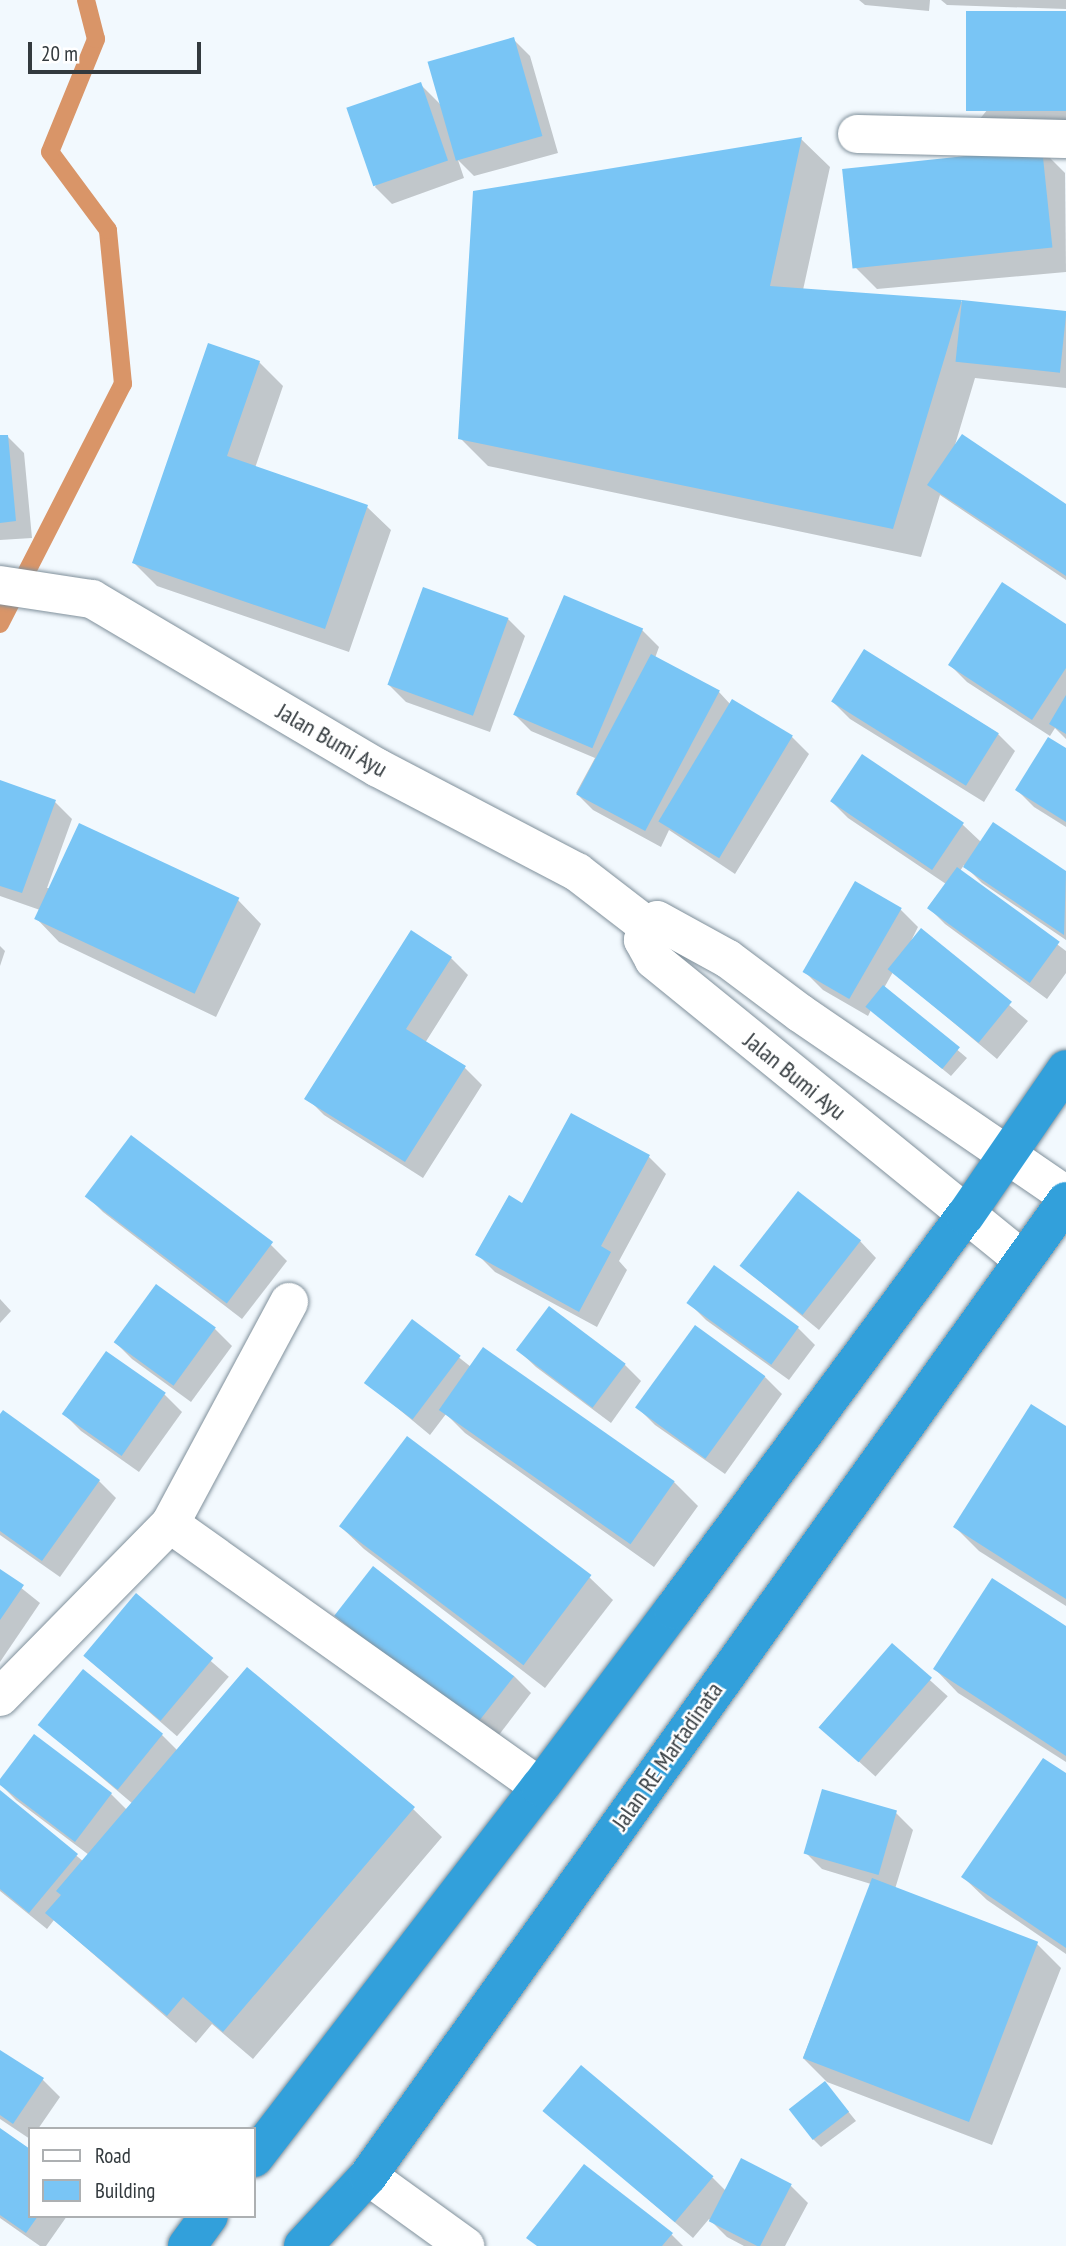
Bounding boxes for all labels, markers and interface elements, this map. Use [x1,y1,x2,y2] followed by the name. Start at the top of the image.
[32,28,205,72] scale bar
[41,40,78,67] text: 20 m
[271,697,393,783] street label: Jalan Bumi Ayu
[738,1026,852,1126] street label: Jalan Bumi Ayu
[606,1677,728,1835] street label: Jalan RE Martadinata
[28,2127,256,2218] legend
[95,2142,131,2169] text: Road
[95,2177,155,2204] text: Building

